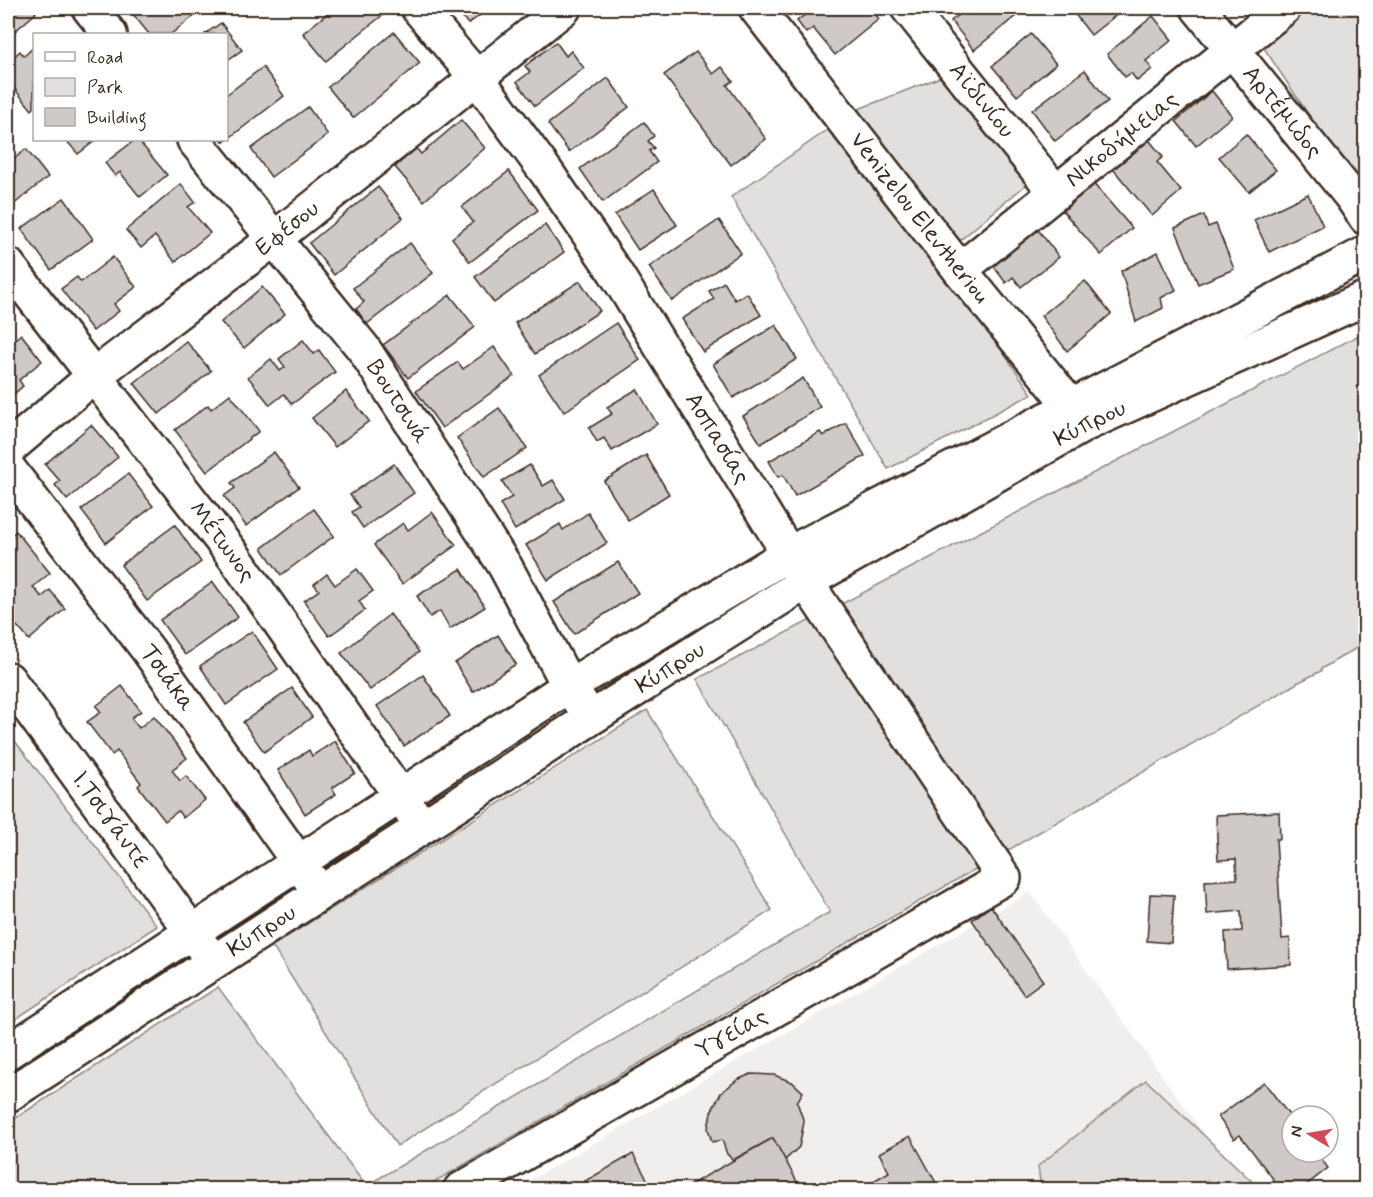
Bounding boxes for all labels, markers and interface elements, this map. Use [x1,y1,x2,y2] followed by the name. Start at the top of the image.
[33,33,228,141] legend
[87,46,123,70] text: Road
[942,56,1022,145] street label: Αϊδινίου
[1235,59,1330,165] street label: Αρτέμιδος
[87,76,123,100] text: Park
[1059,84,1185,194] street label: Νικοδήμειας
[87,106,147,132] text: Building
[843,126,997,310] street label: Venizelou Elevtheriou
[249,193,326,263] street label: Εφέσου
[359,354,437,450] street label: Βουτσινά
[677,387,758,490] street label: Ασπασίας
[1048,392,1131,454] street label: Κύπρου
[182,495,263,588] street label: Μέτωνος
[630,634,711,702] street label: Κύπρου
[133,638,202,718] street label: Τσιάκα
[64,765,156,875] street label: Ι.Τσιγάντε
[221,897,302,965] street label: Κύπρου
[691,1001,773,1067] street label: Υγείας
[1280,1104,1340,1164] north arrow
[1285,1124,1308,1139] text: N

